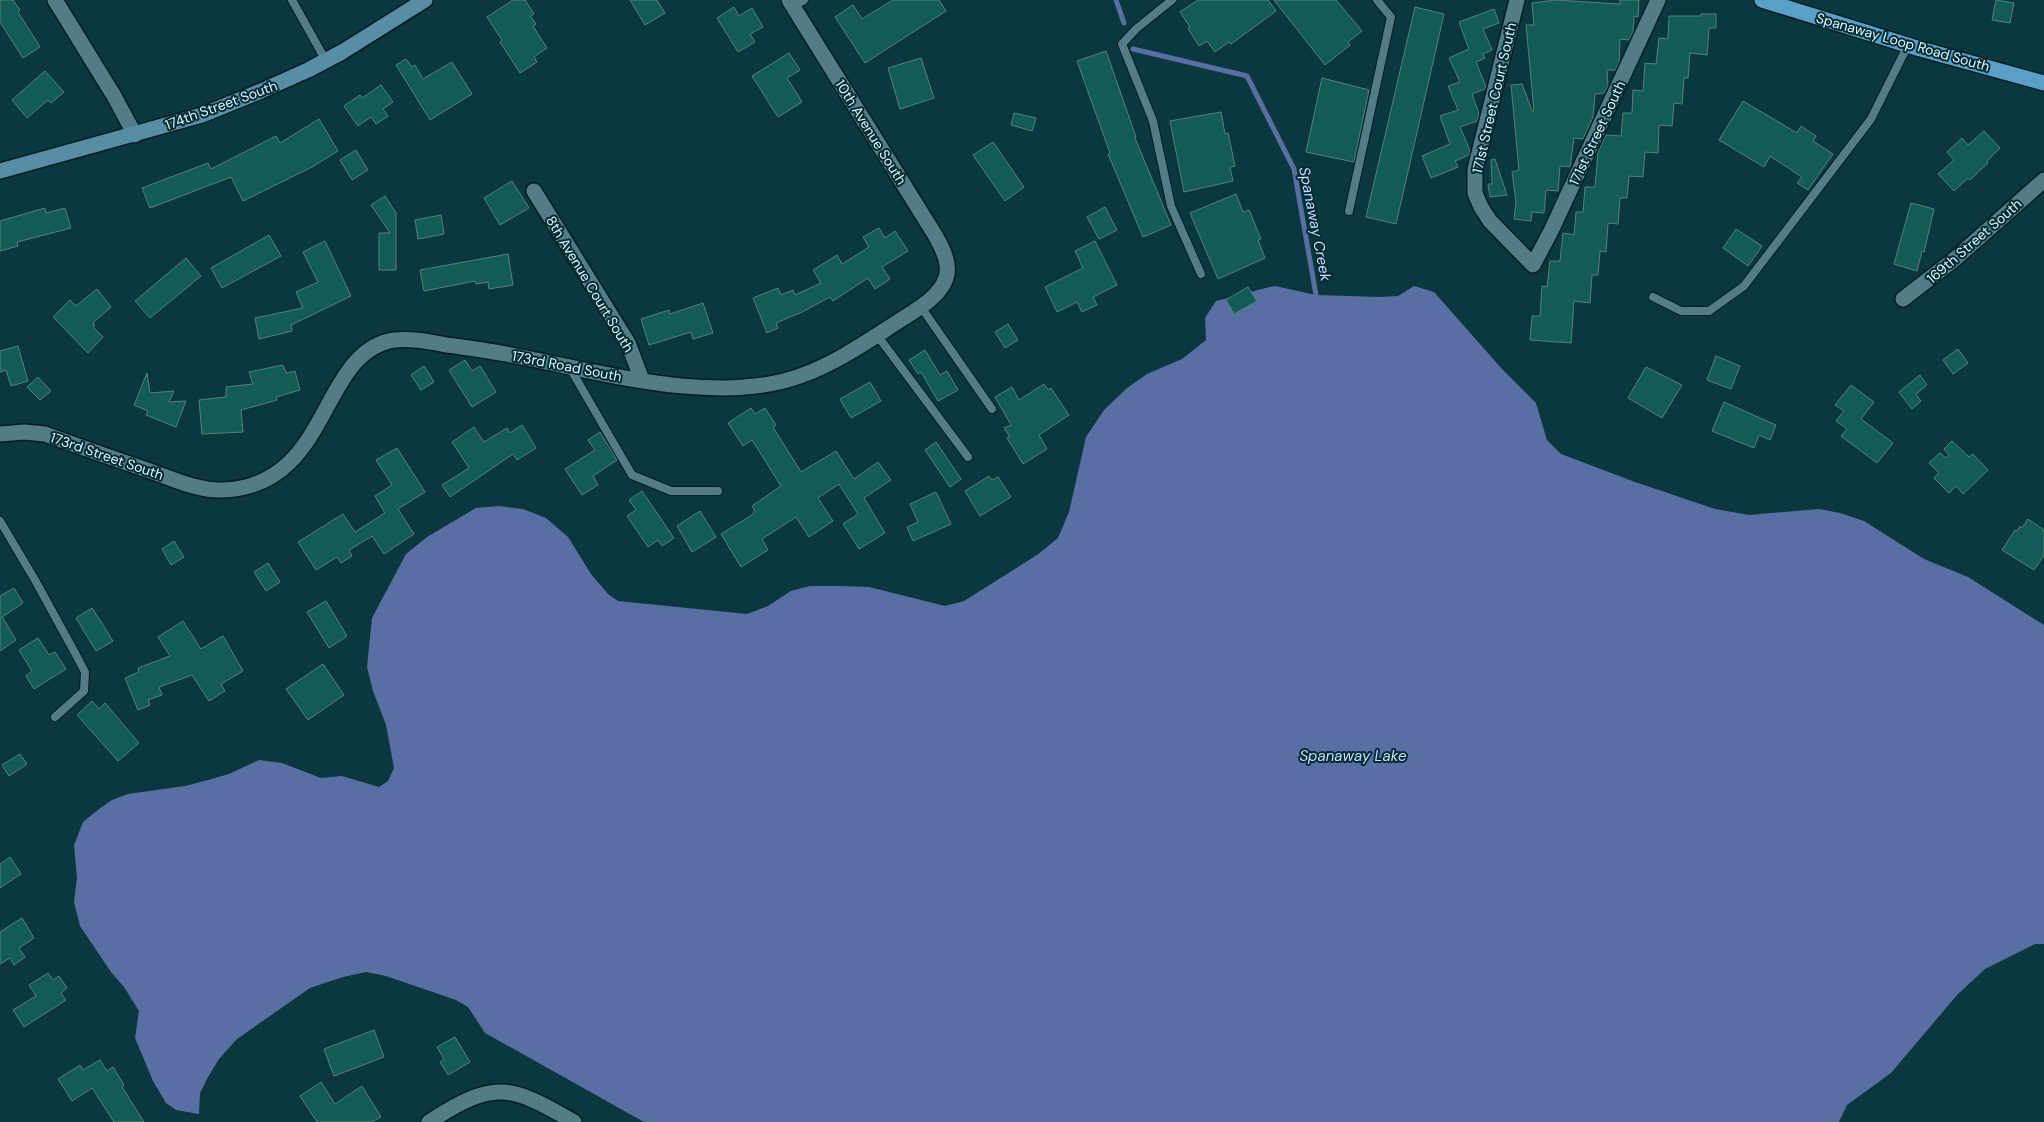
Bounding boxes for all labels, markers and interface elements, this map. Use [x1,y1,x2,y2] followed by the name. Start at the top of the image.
[1814,9,1992,75] street label: Spanaway Loop Road South
[1468,21,1520,175] street label: 171st Street Court South
[162,76,280,134] street label: 174th Street South
[831,76,911,188] street label: 10th Avenue South
[1565,78,1629,188] street label: 171st Street South
[1294,165,1336,283] water label: Spanaway Creek
[1923,195,2025,287] street label: 169th Street South
[542,213,638,355] street label: 8th Avenue Court South
[511,347,623,385] street label: 173rd Road South
[48,428,166,484] street label: 173rd Street South
[1299,746,1407,766] water label: Spanaway Lake

